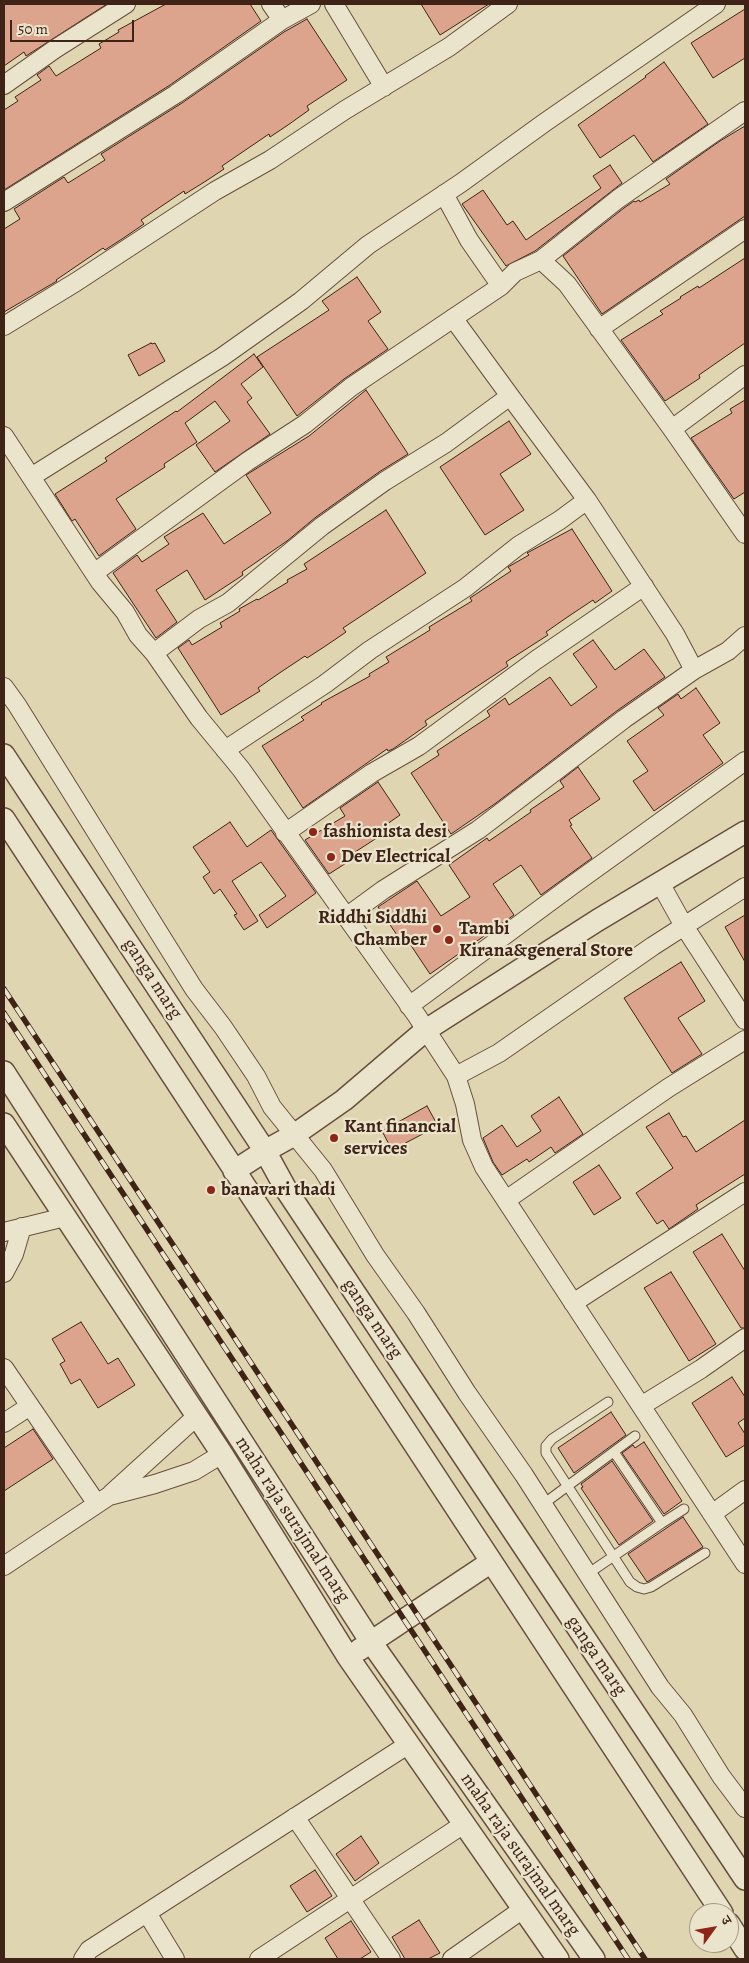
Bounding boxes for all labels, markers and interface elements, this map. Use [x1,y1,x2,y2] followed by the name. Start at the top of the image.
[12,10,136,42] scale bar
[18,19,48,39] text: 50 m
[323,821,447,843] place label: fashionista desi
[307,826,319,838] marker: fashionista desi
[341,846,450,868] place label: Dev Electrical
[325,851,337,863] marker: Dev Electrical
[318,907,427,951] place label: Riddhi Siddhi Chamber
[459,918,633,962] place label: Tambi Kirana&general Store
[431,923,443,935] marker: Riddhi Siddhi Chamber
[117,934,187,1024] street label: ganga marg
[443,934,455,946] marker: Tambi Kirana&general Store
[344,1116,456,1160] place label: Kant financial services
[328,1132,340,1144] marker: Kant financial services
[221,1179,335,1201] place label: banavari thadi
[205,1184,217,1196] marker: banavari thadi
[337,1275,407,1363] street label: ganga marg
[230,1433,354,1607] street label: maha raja surajmal marg
[561,1612,631,1700] street label: ganga marg
[455,1769,585,1941] street label: maha raja surajmal marg
[689,1903,739,1953] north arrow
[716,1912,736,1928] text: उ

